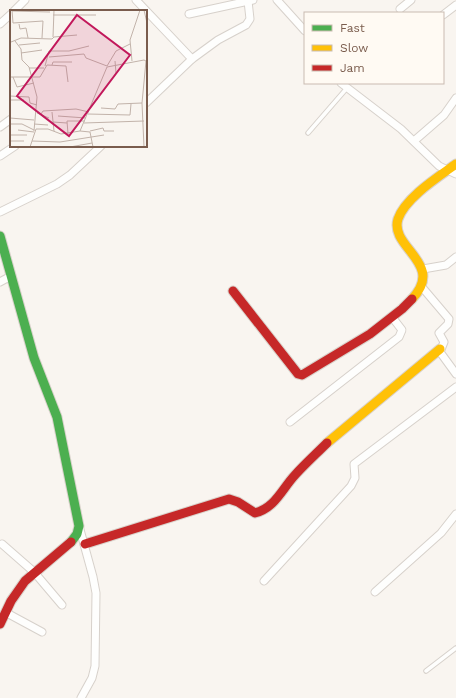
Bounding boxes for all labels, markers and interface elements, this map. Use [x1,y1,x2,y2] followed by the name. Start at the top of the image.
[10,10,147,147] inset map
[304,12,444,84] legend
[340,21,365,35] text: Fast
[340,41,368,55] text: Slow
[340,61,365,75] text: Jam

